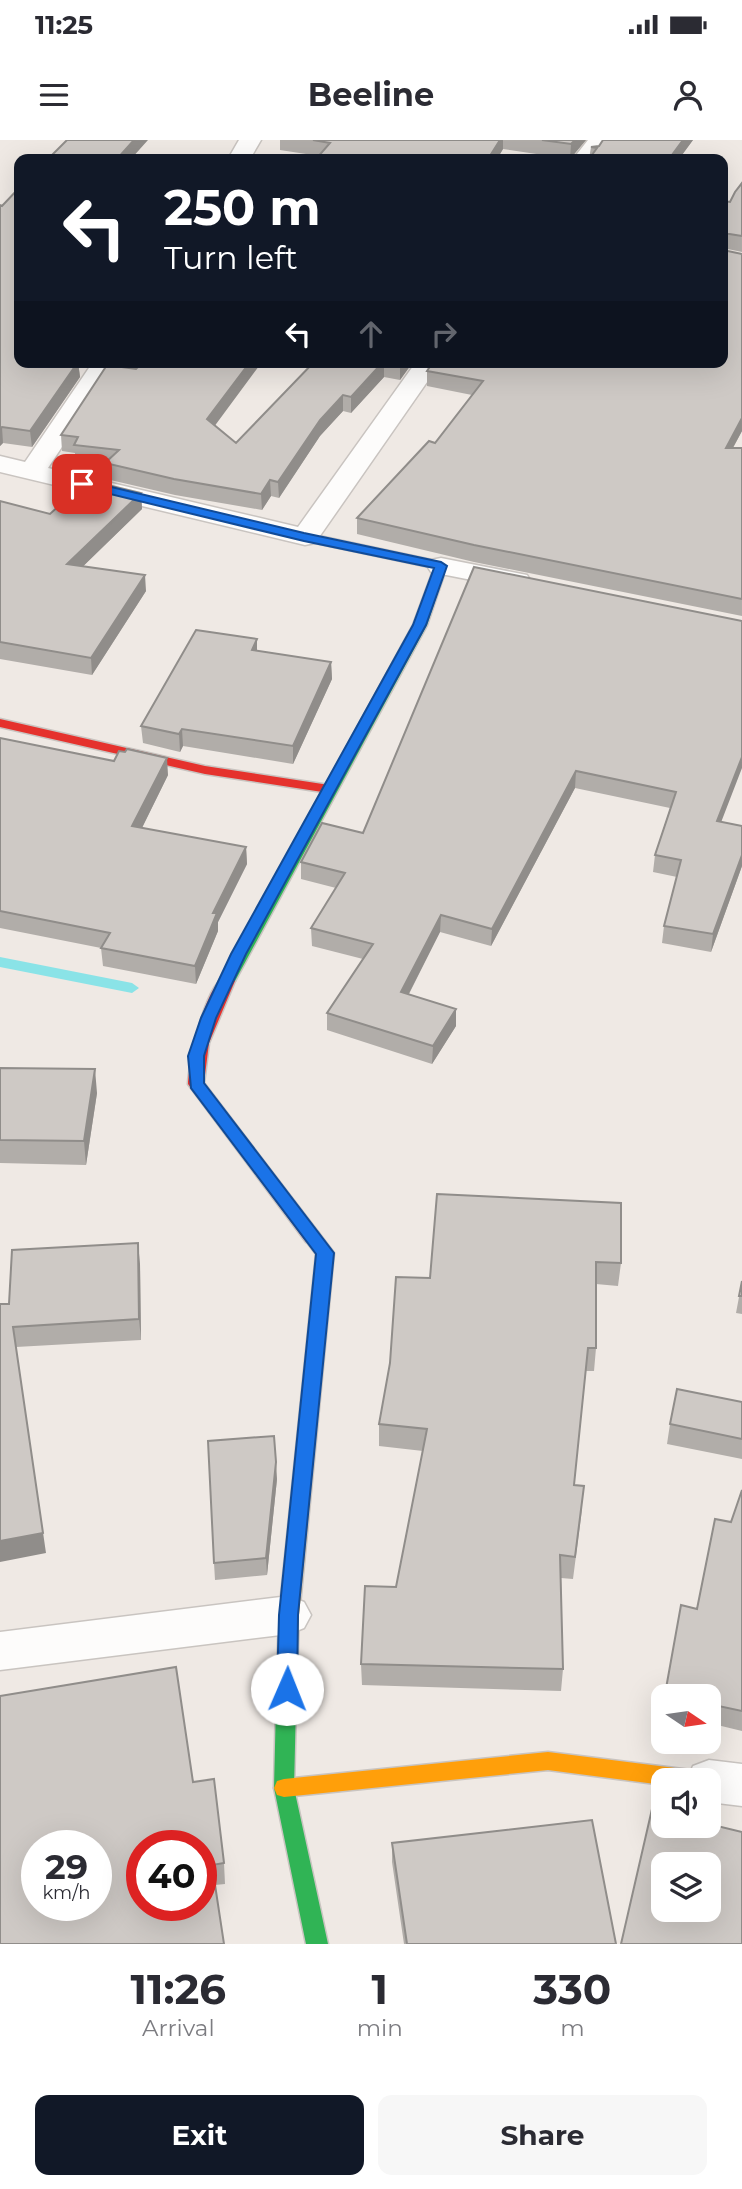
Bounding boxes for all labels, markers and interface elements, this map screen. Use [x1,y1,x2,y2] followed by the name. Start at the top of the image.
[35,9,93,41] text: 11:25
[308,75,434,114] text: Beeline
[35,76,73,114] icon: menu
[669,76,707,114] icon: person
[164,178,321,237] text: 250 m
[49,182,140,273] icon: left
[164,238,298,277] text: Turn left
[279,315,317,353] icon: left
[352,315,390,353] icon: ahead
[425,315,463,353] icon: right
[52,454,112,514] pin
[63,465,101,503] icon: arrive
[250,1652,324,1726] position arrow
[651,1684,721,1754] north arrow
[651,1684,721,1922] map controls
[651,1768,721,1838] button: sound
[126,1830,217,1921] speed limit sign: 40
[45,1845,88,1888] text: 29
[651,1852,721,1922] button: layers
[42,1882,91,1904] text: km/h
[131,1963,226,2015] text: 11:26
[371,1963,388,2015] text: 1
[533,1963,611,2015] text: 330
[142,2014,215,2042] text: Arrival
[357,2014,403,2042] text: min
[560,2014,585,2042] text: m
[35,2095,364,2175] button: Exit
[378,2095,707,2175] button: Share

